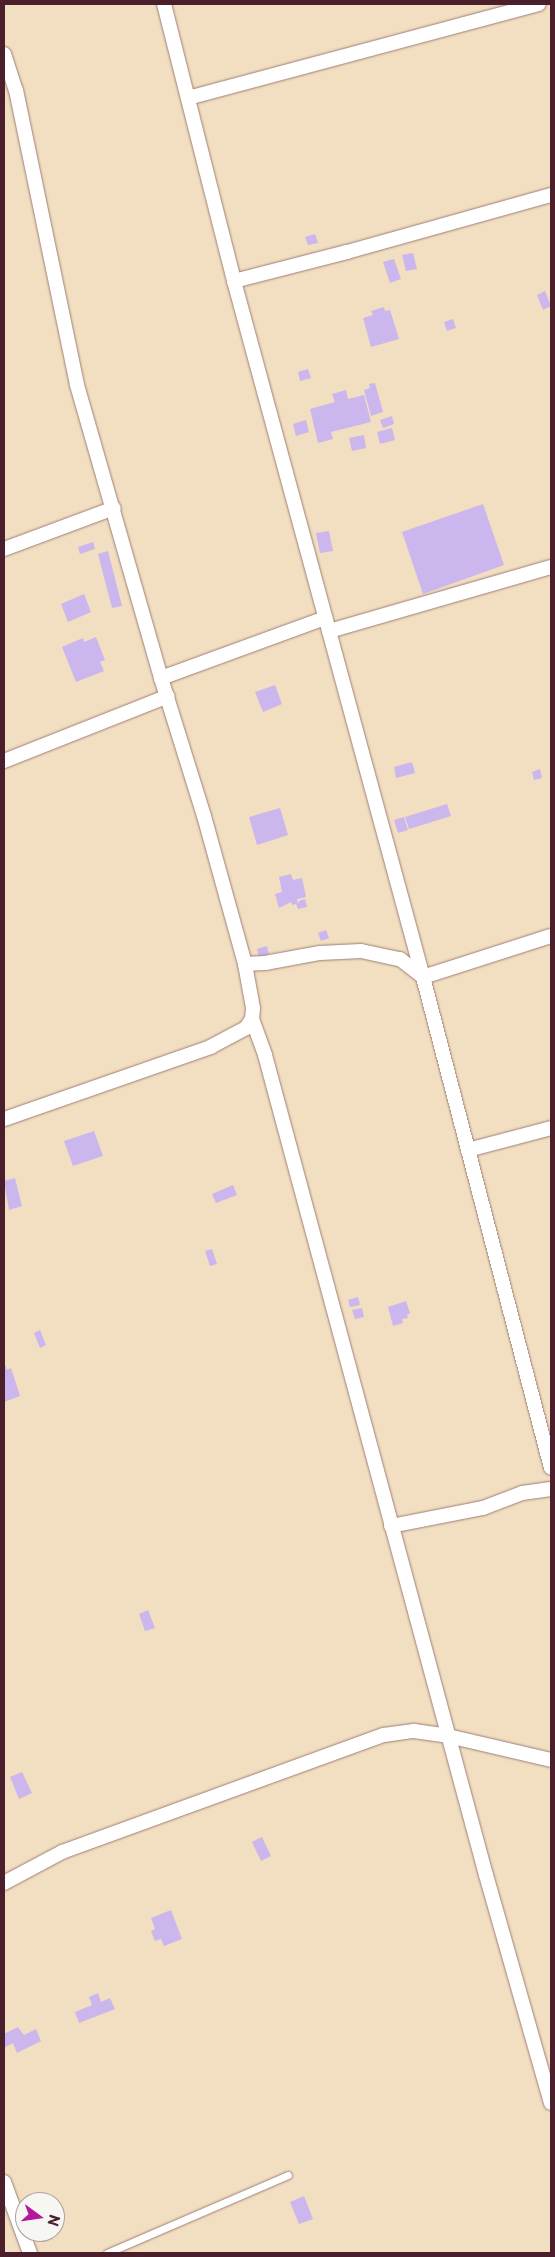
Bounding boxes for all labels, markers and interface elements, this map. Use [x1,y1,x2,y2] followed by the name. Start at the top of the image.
[15,2192,65,2242] north arrow
[43,2213,66,2228] text: N

